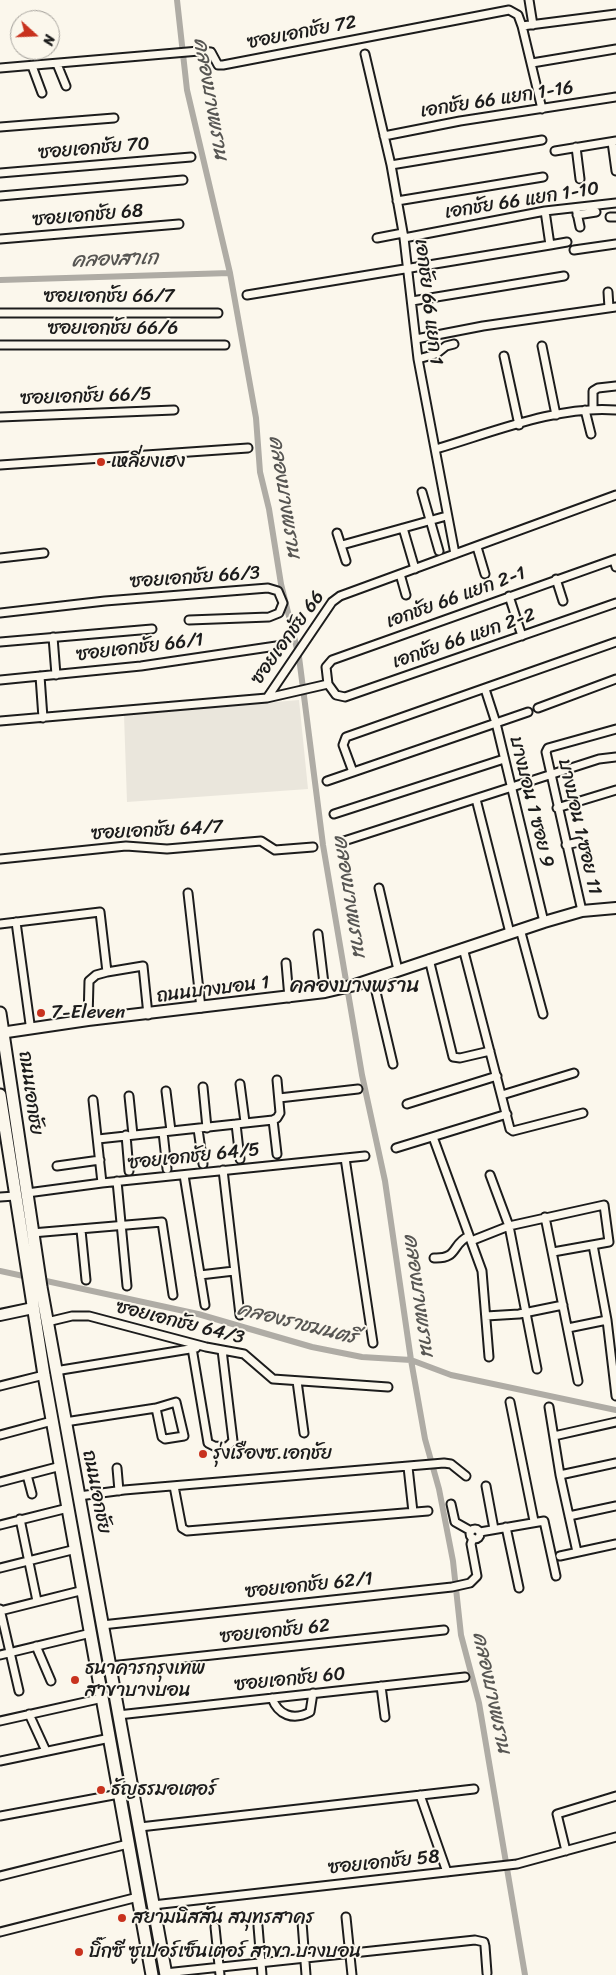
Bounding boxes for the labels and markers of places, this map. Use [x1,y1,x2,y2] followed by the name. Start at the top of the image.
[111,451,185,473] place label: เหลี่ยงเฮง
[95,456,107,468] marker: เหลี่ยงเฮง
[51,1002,125,1024] place label: 7-Eleven
[35,1007,47,1019] marker: 7-Eleven
[213,1443,332,1465] place label: รุ่งเรืองซ.เอกชัย
[197,1448,209,1460] marker: รุ่งเรืองซ.เอกชัย
[85,1658,205,1702] place label: ธนาคารกรุงเทพ สาขาบางบอน
[69,1674,81,1686] marker: ธนาคารกรุงเทพ สาขาบางบอน
[111,1779,216,1801] place label: ธัญธรมอเตอร์
[95,1784,107,1796] marker: ธัญธรมอเตอร์
[132,1907,314,1929] place label: สยามนิสสัน สมุทรสาคร
[116,1912,128,1924] marker: สยามนิสสัน สมุทรสาคร
[89,1941,361,1963] place label: บิ๊กซี ซูเปอร์เซ็นเตอร์ สาขา บางบอน
[73,1946,85,1958] marker: บิ๊กซี ซูเปอร์เซ็นเตอร์ สาขา บางบอน

